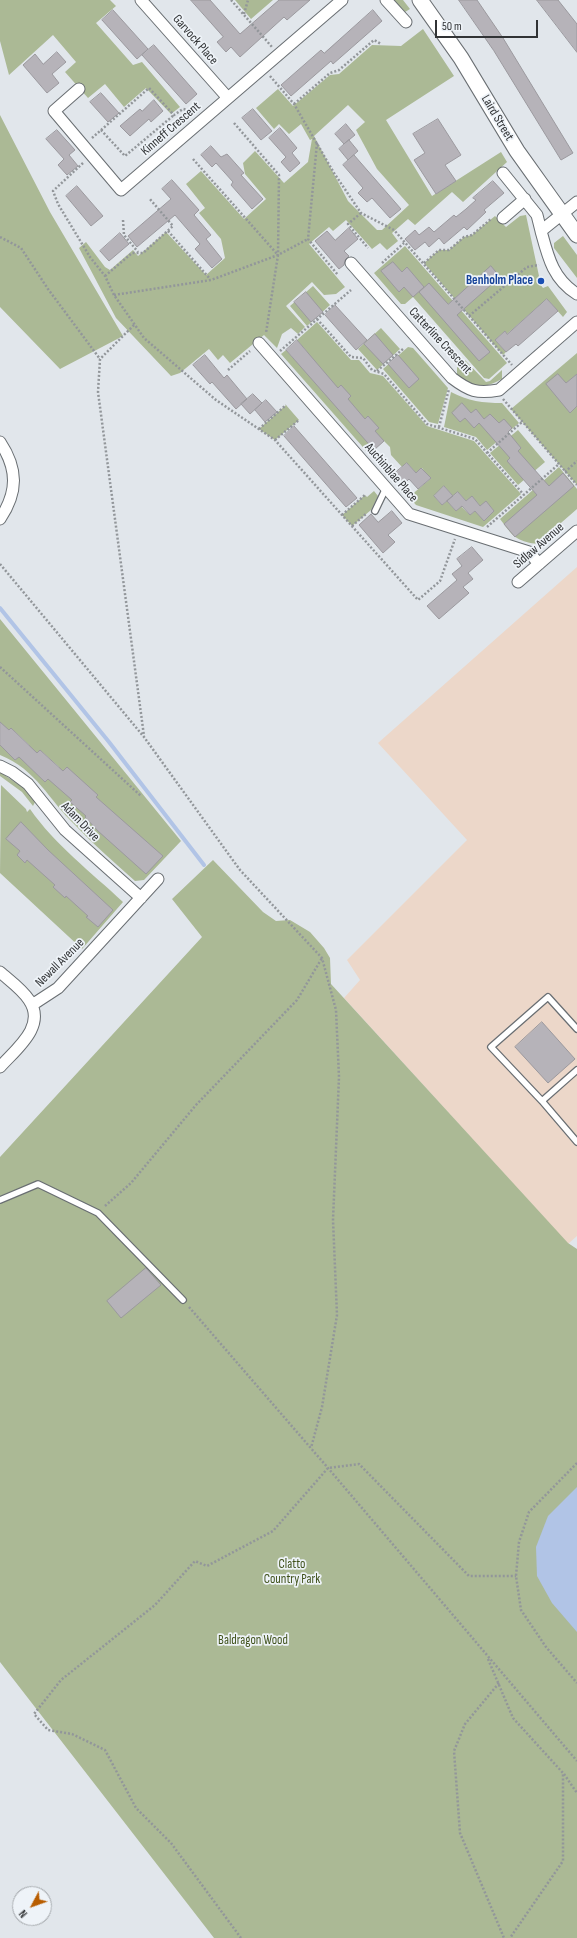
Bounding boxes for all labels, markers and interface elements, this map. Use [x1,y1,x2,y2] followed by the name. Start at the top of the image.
[169,12,221,68] street label: Garvock Place
[437,12,540,38] scale bar
[442,19,462,34] text: 50 m
[477,92,517,144] street label: Laird Street
[138,99,204,159] street label: Kinneff Crescent
[466,273,533,289] place label: Benholm Place
[536,276,546,286] marker: Benholm Place
[405,304,475,378] street label: Catterline Crescent
[361,440,421,506] street label: Auchinblae Place
[511,520,567,572] street label: Sidlaw Avenue
[57,799,103,845] street label: Adam Drive
[32,935,88,991] street label: Newall Avenue
[264,1557,320,1588] park label: Clatto Country Park
[218,1633,288,1649] park label: Baldragon Wood
[12,1886,52,1926] north arrow
[16,1907,30,1920] text: N

